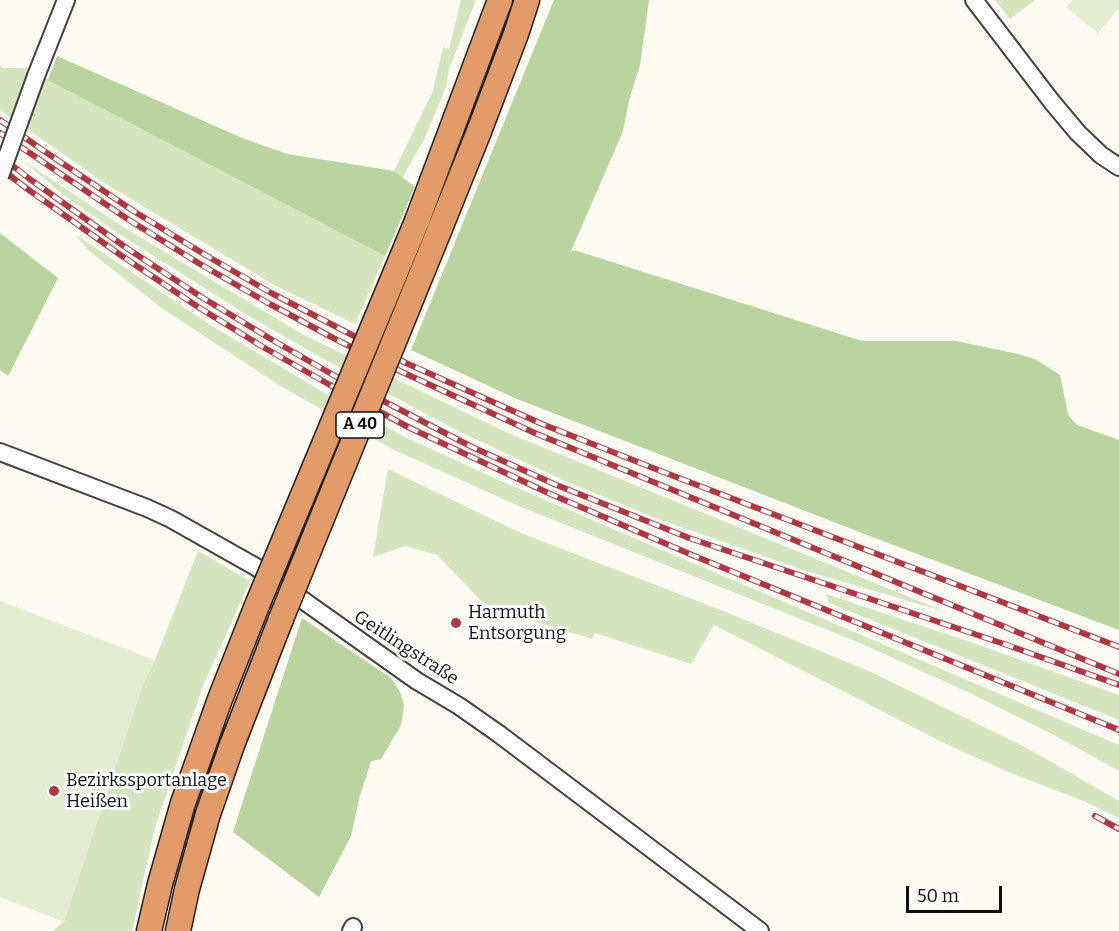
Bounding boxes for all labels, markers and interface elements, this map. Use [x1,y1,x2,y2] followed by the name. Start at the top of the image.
[336,412,384,438] road number: A 40
[468,602,566,644] place label: Harmuth Entsorgung
[350,606,462,690] street label: Geitlingstraße
[449,616,463,630] marker: Harmuth Entsorgung
[66,770,227,812] place label: Bezirkssportanlage Heißen
[47,784,61,798] marker: Bezirkssportanlage Heißen
[909,874,1005,912] scale bar
[917,885,959,907] text: 50 m

